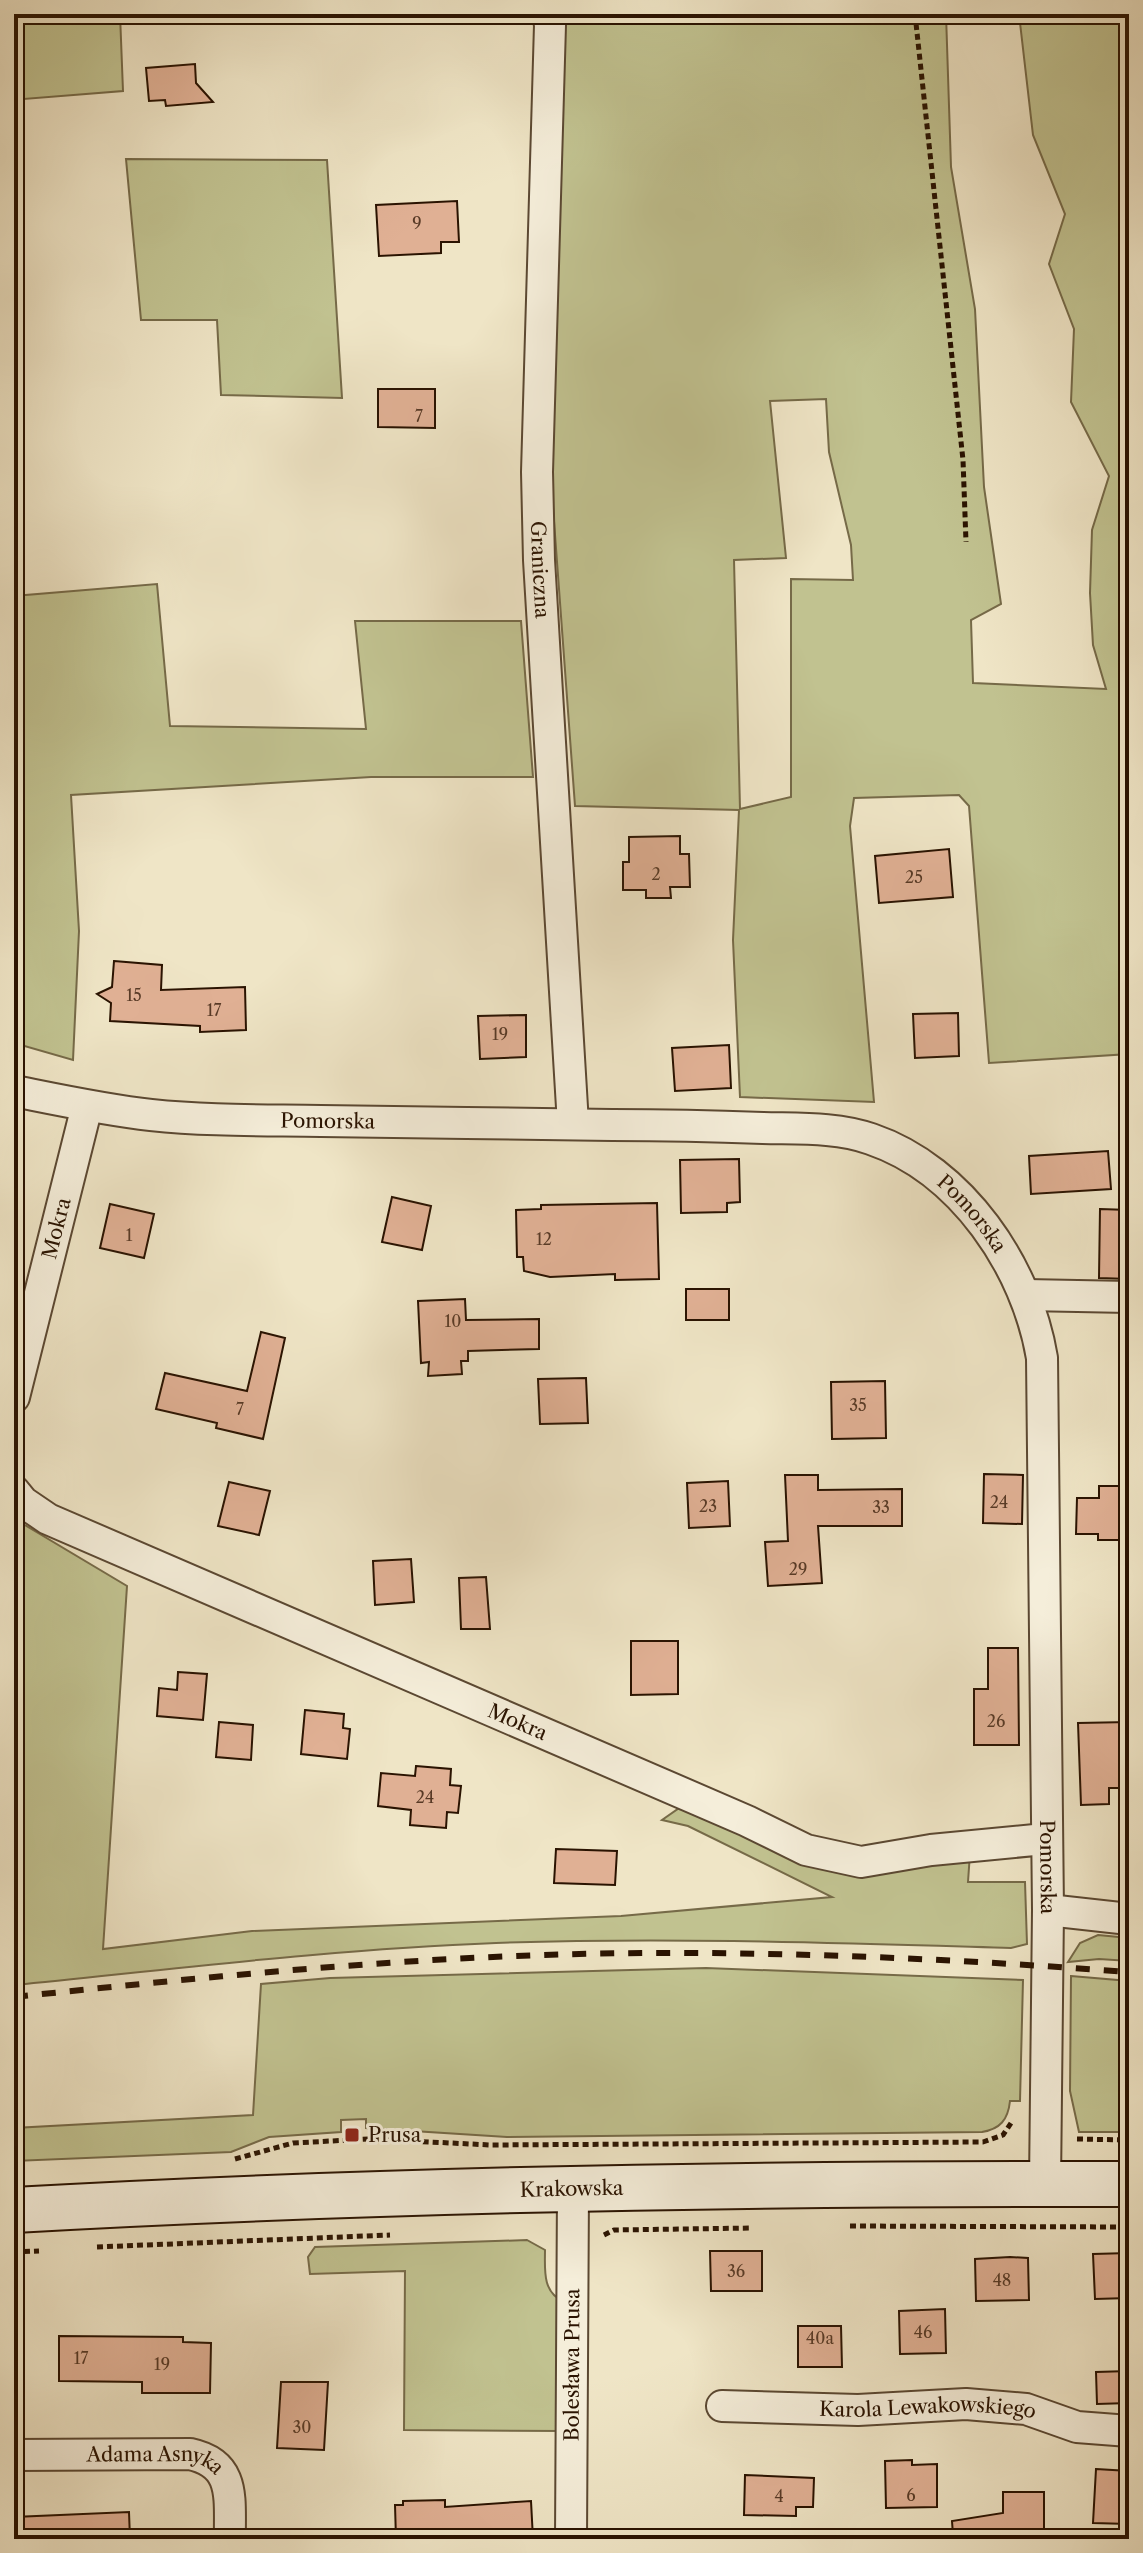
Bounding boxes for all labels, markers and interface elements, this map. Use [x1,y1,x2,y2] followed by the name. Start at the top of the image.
[412,213,422,233] house number: 9
[415,406,423,426] house number: 7
[526,521,555,619] street label: Graniczna
[651,864,661,884] house number: 2
[905,867,923,887] house number: 25
[126,985,142,1005] house number: 15
[207,1000,221,1020] house number: 17
[492,1024,508,1044] house number: 19
[280,1109,376,1134] street label: Pomorska
[932,1169,1012,1257] street label: Pomorska
[37,1195,76,1261] street label: Mokra
[126,1225,133,1245] house number: 1
[536,1229,552,1249] house number: 12
[445,1311,461,1331] house number: 10
[849,1395,867,1415] house number: 35
[236,1399,244,1419] house number: 7
[990,1492,1008,1512] house number: 24
[699,1496,717,1516] house number: 23
[872,1497,890,1517] house number: 33
[789,1559,807,1579] house number: 29
[484,1698,551,1745] street label: Mokra
[987,1711,1005,1731] house number: 26
[416,1787,434,1807] house number: 24
[1035,1819,1060,1915] street label: Pomorska
[368,2123,422,2147] place label: Prusa
[343,2126,361,2144] marker: Prusa
[520,2176,624,2202] street label: Krakowska
[727,2261,745,2281] house number: 36
[993,2270,1011,2290] house number: 48
[560,2288,584,2442] street label: Bolesława Prusa
[914,2322,932,2342] house number: 46
[806,2328,834,2348] house number: 40a
[74,2348,88,2368] house number: 17
[154,2354,170,2374] house number: 19
[819,2391,1040,2424] street label: Karola Lewakowskiego
[293,2417,311,2437] house number: 30
[85,2442,229,2480] street label: Adama Asnyka
[906,2485,916,2505] house number: 6
[774,2486,784,2506] house number: 4

